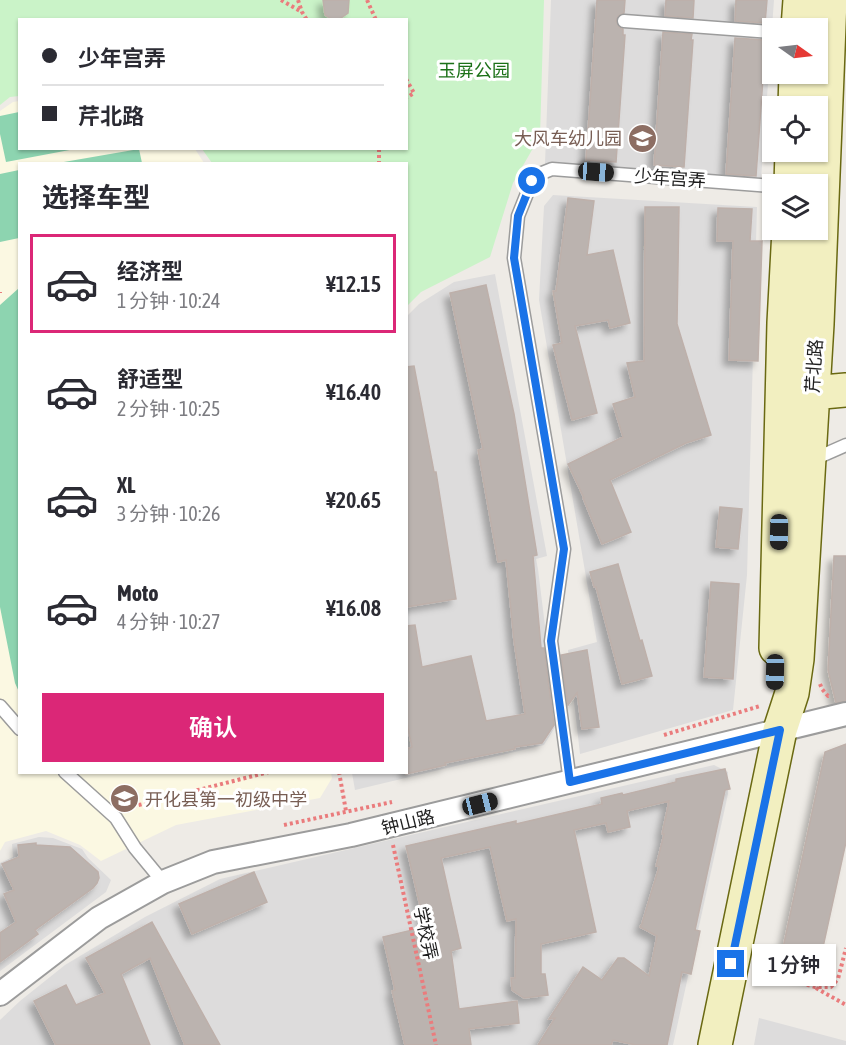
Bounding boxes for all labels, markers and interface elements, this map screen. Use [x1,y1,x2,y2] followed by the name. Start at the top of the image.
[762,18,828,84] north arrow
[762,18,828,240] map controls
[78,45,166,71] text: 少年宫弄
[438,60,510,81] park label: 玉屏公园
[762,96,828,162] button: locate
[78,103,144,129] text: 芹北路
[627,122,659,154] school or university icon: 大风车幼儿园
[514,128,622,149] place label: 大风车幼儿园
[577,162,615,182] car
[633,165,707,191] street label: 少年宫弄
[518,167,545,194] route start
[762,174,828,240] button: layers
[42,182,150,213] text: 选择车型
[45,257,99,311] icon: car
[117,258,183,284] text: 经济型
[326,271,381,297] text: ¥12.15
[117,289,220,312] text: 1 分钟 · 10:24
[802,338,826,394] street label: 芹北路
[45,365,99,419] icon: car
[117,366,183,392] text: 舒适型
[326,379,381,405] text: ¥16.40
[117,397,220,420] text: 2 分钟 · 10:25
[117,472,135,498] text: XL
[45,473,99,527] icon: car
[326,487,381,513] text: ¥20.65
[117,502,220,525] text: 3 分钟 · 10:26
[770,514,788,550] car
[117,580,159,606] text: Moto
[45,581,99,635] icon: car
[326,595,381,621] text: ¥16.08
[117,610,220,633] text: 4 分钟 · 10:27
[766,654,784,690] car
[42,693,384,762] button: 确认
[108,783,140,815] school or university icon: 开化县第一初级中学
[145,789,307,810] place label: 开化县第一初级中学
[460,791,500,817] car
[379,805,437,839] street label: 钟山路
[410,904,442,962] street label: 学校弄
[752,943,836,985] callout: 1 分钟
[717,950,744,977] route end
[768,953,820,976] text: 1 分钟

